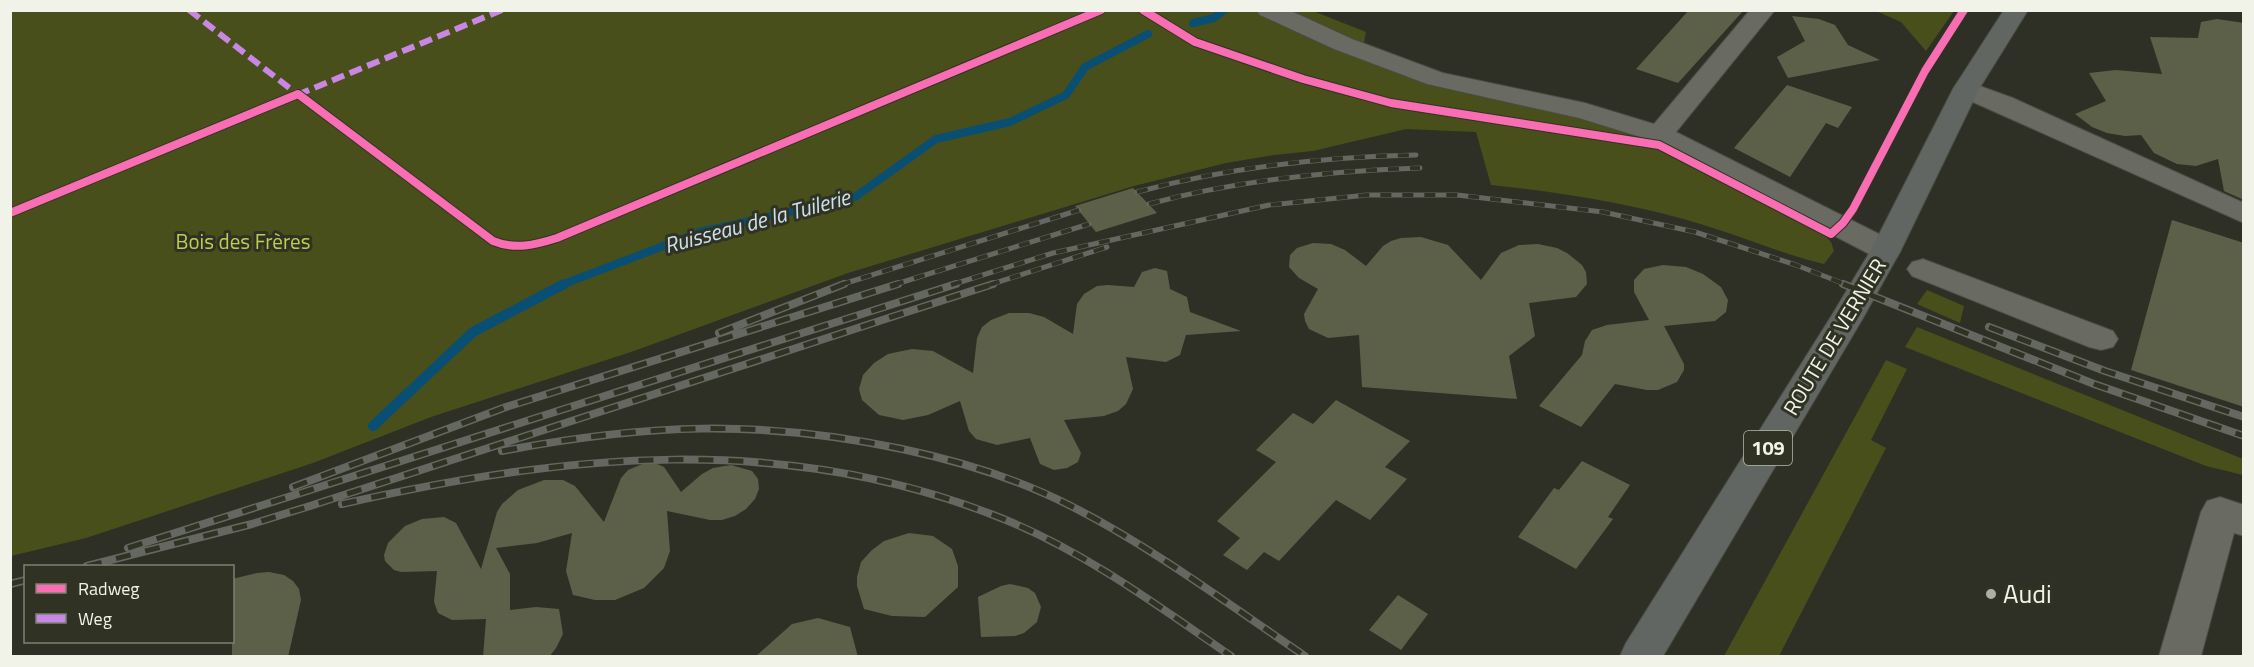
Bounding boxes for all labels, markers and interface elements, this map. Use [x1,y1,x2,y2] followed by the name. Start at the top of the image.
[660,179,855,262] water label: Ruisseau de la Tuilerie
[176,225,310,257] park label: Bois des Frères
[1775,252,1894,421] street label: ROUTE DE VERNIER
[1744,431,1792,465] road number: 109
[24,565,234,643] legend
[2003,574,2052,613] place label: Audi
[78,575,140,602] text: Radweg
[1984,587,1998,601] marker: Audi
[78,605,112,632] text: Weg

